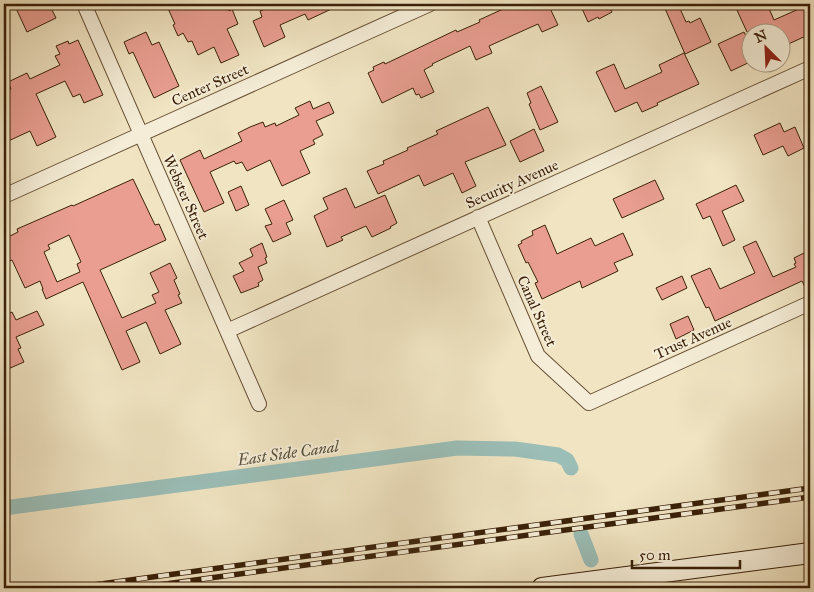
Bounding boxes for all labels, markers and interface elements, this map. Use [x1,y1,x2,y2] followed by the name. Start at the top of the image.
[742,22,792,72] north arrow
[752,26,770,47] text: N
[169,60,252,110] street label: Center Street
[159,152,213,243] street label: Webster Street
[463,156,561,212] street label: Security Avenue
[513,273,561,350] street label: Canal Street
[652,313,734,363] street label: Trust Avenue
[235,436,341,470] water label: East Side Canal
[632,537,739,569] scale bar
[639,546,671,564] text: 50 m

